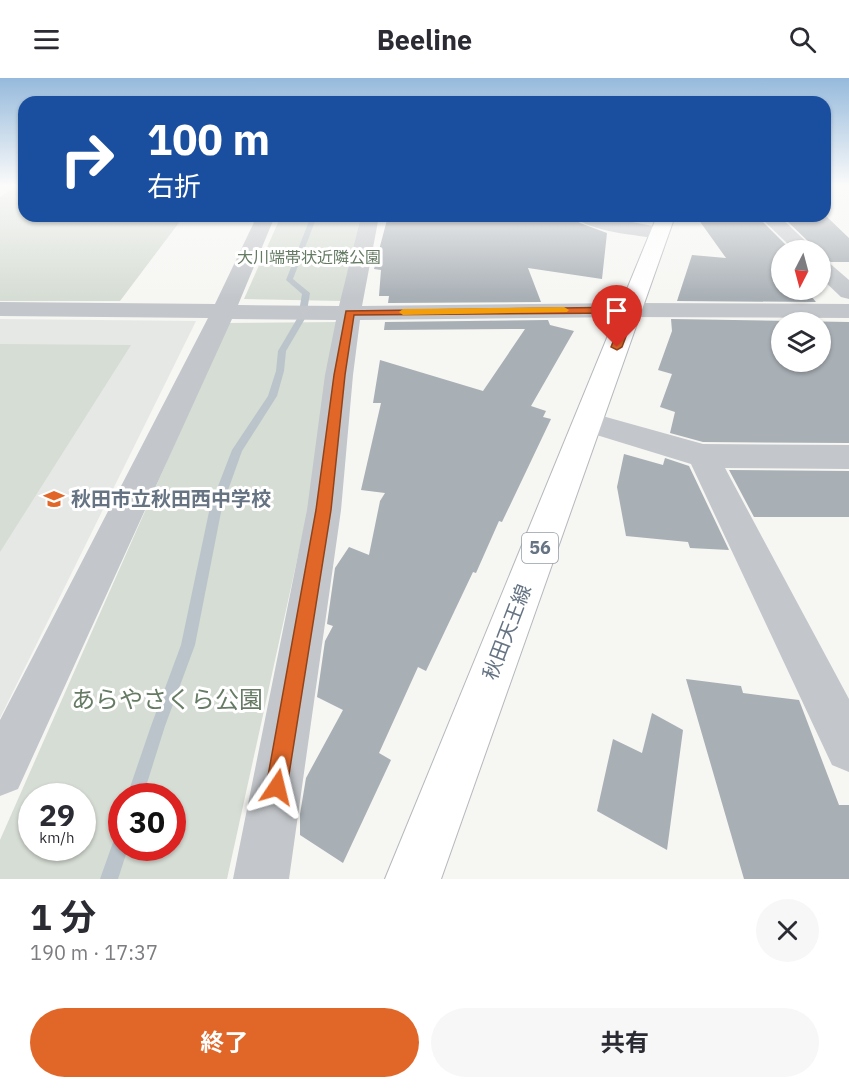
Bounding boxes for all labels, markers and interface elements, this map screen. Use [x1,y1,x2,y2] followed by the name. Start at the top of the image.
[377,22,472,57] text: Beeline
[30,23,63,56] icon: menu
[786,23,819,56] icon: search
[147,112,270,167] text: 100 m
[48,120,126,198] icon: right
[147,168,201,203] text: 右折
[771,240,831,300] north arrow
[771,240,831,372] map controls
[237,247,381,267] park label: 大川端帯状近隣公園
[591,285,642,347] pin
[600,294,633,327] icon: arrive
[771,312,831,372] button: layers
[71,485,271,512] place label: 秋田市立秋田西中学校
[42,487,66,511] school or university icon: 秋田市立秋田西中学校
[522,533,558,563] road number: 56
[476,580,537,683] street label: 秋田天王線
[71,683,263,715] park label: あらやさくら公園
[245,755,309,819] position arrow
[108,783,186,861] speed limit sign: 30
[39,795,75,834] text: 29
[39,828,75,847] text: km/h
[30,893,96,940] text: 1 分
[756,899,819,962] button: close
[30,939,158,966] text: 190 m · 17:37
[30,1008,419,1077] button: 終了
[431,1008,819,1077] button: 共有

